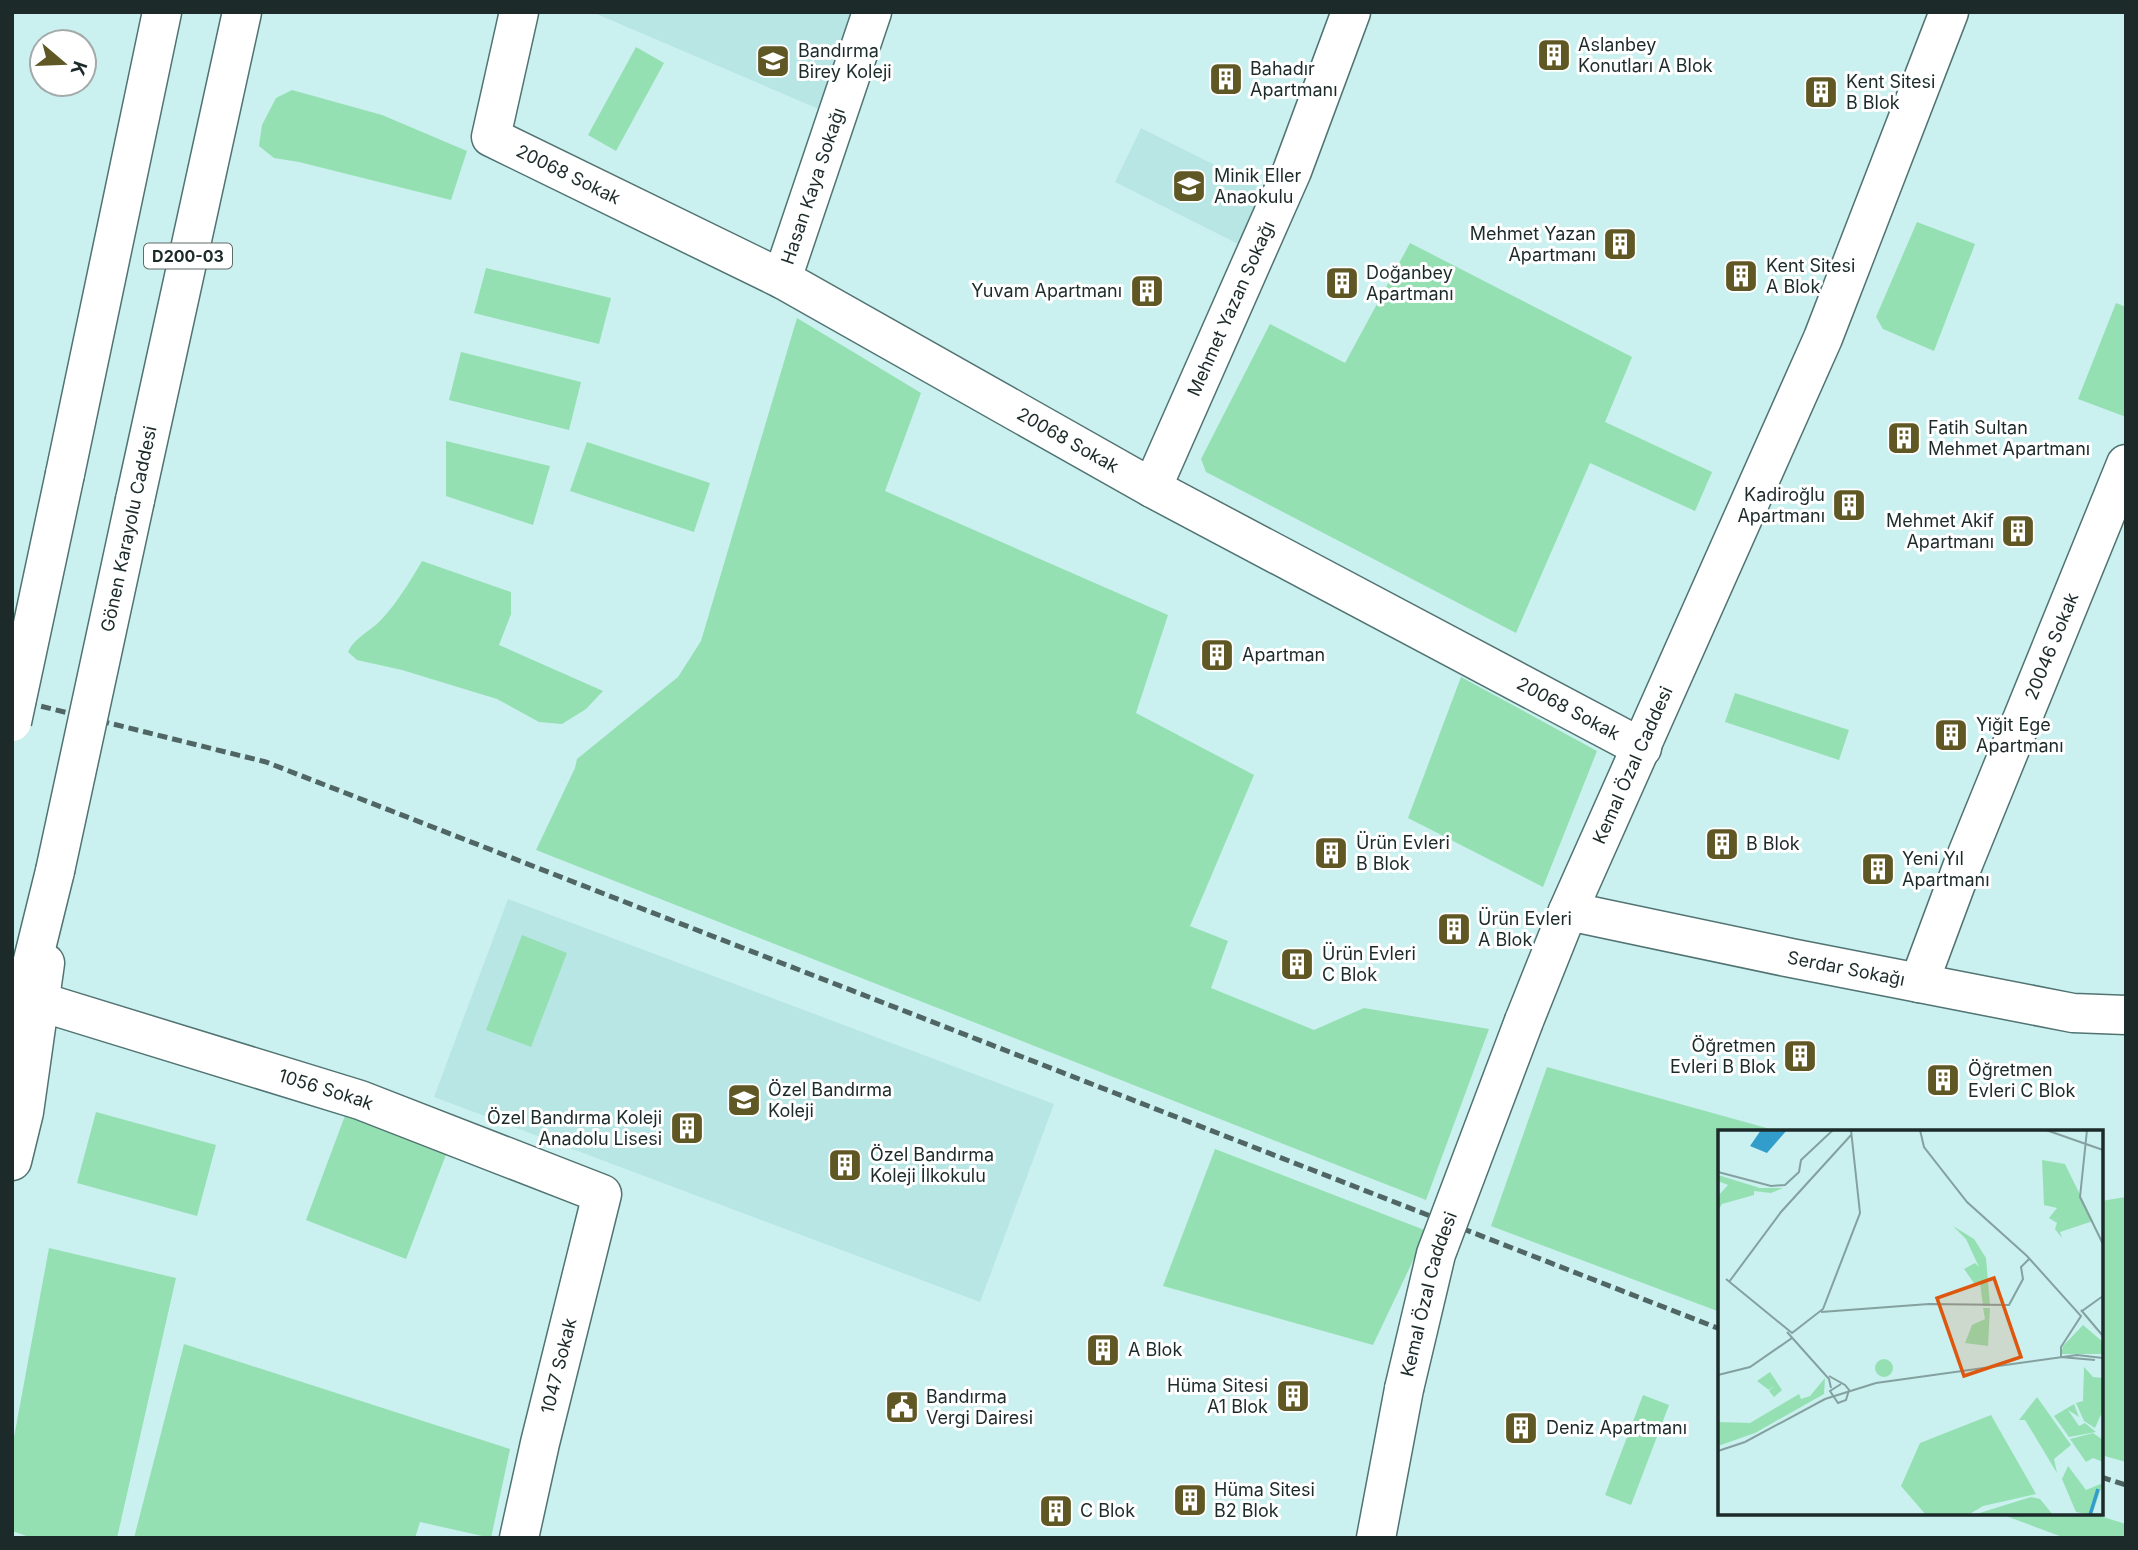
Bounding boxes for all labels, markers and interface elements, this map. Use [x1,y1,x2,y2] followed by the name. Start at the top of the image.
[28,28,98,98] north arrow
[1578,34,1713,76] place label: Aslanbey Konutları A Blok
[1535,36,1573,74] building icon: Aslanbey Konutları A Blok
[798,40,892,82] place label: Bandırma Birey Koleji
[754,42,792,80] school or university icon: Bandırma Birey Koleji
[65,58,92,79] text: K
[1250,58,1338,100] place label: Bahadır Apartmanı
[1207,60,1245,98] building icon: Bahadır Apartmanı
[1846,71,1935,113] place label: Kent Sitesi B Blok
[1802,73,1840,111] building icon: Kent Sitesi B Blok
[777,105,849,267] street label: Hasan Kaya Sokağı
[513,140,624,209] street label: 20068 Sokak
[1214,165,1302,207] place label: Minik Eller Anaokulu
[1170,167,1208,205] school or university icon: Minik Eller Anaokulu
[1183,218,1279,399] street label: Mehmet Yazan Sokağı
[1470,223,1596,265] place label: Mehmet Yazan Apartmanı
[1601,225,1639,263] building icon: Mehmet Yazan Apartmanı
[144,244,232,268] road number: D200-03
[1766,255,1855,297] place label: Kent Sitesi A Blok
[1722,257,1760,295] building icon: Kent Sitesi A Blok
[1366,262,1454,304] place label: Doğanbey Apartmanı
[1323,264,1361,302] building icon: Doğanbey Apartmanı
[1128,272,1166,310] building icon: Yuvam Apartmanı
[971,280,1122,301] place label: Yuvam Apartmanı
[1013,403,1123,477] street label: 20068 Sokak
[1928,417,2090,459] place label: Fatih Sultan Mehmet Apartmanı
[1885,419,1923,457] building icon: Fatih Sultan Mehmet Apartmanı
[96,424,161,634] street label: Gönen Karayolu Caddesi
[1737,484,1825,526] place label: Kadiroğlu Apartmanı
[1830,486,1868,524] building icon: Kadiroğlu Apartmanı
[1886,510,1994,552] place label: Mehmet Akif Apartmanı
[1999,512,2037,550] building icon: Mehmet Akif Apartmanı
[2020,589,2083,703] street label: 20046 Sokak
[1198,636,1236,674] building icon: Apartman
[1242,644,1325,665] place label: Apartman
[1513,673,1624,744] street label: 20068 Sokak
[1588,683,1677,847] street label: Kemal Özal Caddesi
[1976,714,2064,756] place label: Yiğit Ege Apartmanı
[1932,716,1970,754] building icon: Yiğit Ege Apartmanı
[1703,825,1741,863] building icon: B Blok
[1356,831,1450,874] place label: Ürün Evleri B Blok
[1746,833,1800,854] place label: B Blok
[1312,834,1350,872] building icon: Ürün Evleri B Blok
[1902,848,1990,890] place label: Yeni Yıl Apartmanı
[1859,850,1897,888] building icon: Yeni Yıl Apartmanı
[1478,907,1572,950] place label: Ürün Evleri A Blok
[1435,910,1473,948] building icon: Ürün Evleri A Blok
[1322,942,1416,985] place label: Ürün Evleri C Blok
[1278,945,1316,983] building icon: Ürün Evleri C Blok
[1786,947,1907,990] street label: Serdar Sokağı
[1670,1034,1776,1077] place label: Öğretmen Evleri B Blok
[1781,1037,1819,1075] building icon: Öğretmen Evleri B Blok
[1968,1058,2075,1101] place label: Öğretmen Evleri C Blok
[1924,1061,1962,1099] building icon: Öğretmen Evleri C Blok
[276,1065,377,1114] street label: 1056 Sokak
[768,1078,892,1121] place label: Özel Bandırma Koleji
[725,1081,763,1119] school or university icon: Özel Bandırma Koleji
[487,1106,662,1149] place label: Özel Bandırma Koleji Anadolu Lisesi
[668,1109,706,1147] building icon: Özel Bandırma Koleji Anadolu Lisesi
[1718,1130,2103,1515] inset map
[870,1143,994,1186] place label: Özel Bandırma Koleji İlkokulu
[826,1146,864,1184] building icon: Özel Bandırma Koleji İlkokulu
[1396,1209,1461,1379] street label: Kemal Özal Caddesi
[537,1316,581,1416] street label: 1047 Sokak
[1084,1331,1122,1369] building icon: A Blok
[1128,1339,1182,1360] place label: A Blok
[1167,1375,1268,1417] place label: Hüma Sitesi A1 Blok
[1274,1377,1312,1415] building icon: Hüma Sitesi A1 Blok
[926,1386,1033,1428] place label: Bandırma Vergi Dairesi
[883,1388,921,1426] public building icon: Bandırma Vergi Dairesi
[1502,1409,1540,1447] building icon: Deniz Apartmanı
[1546,1417,1687,1438] place label: Deniz Apartmanı
[1214,1479,1315,1521] place label: Hüma Sitesi B2 Blok
[1171,1481,1209,1519] building icon: Hüma Sitesi B2 Blok
[1037,1492,1075,1530] building icon: C Blok
[1080,1500,1135,1521] place label: C Blok

